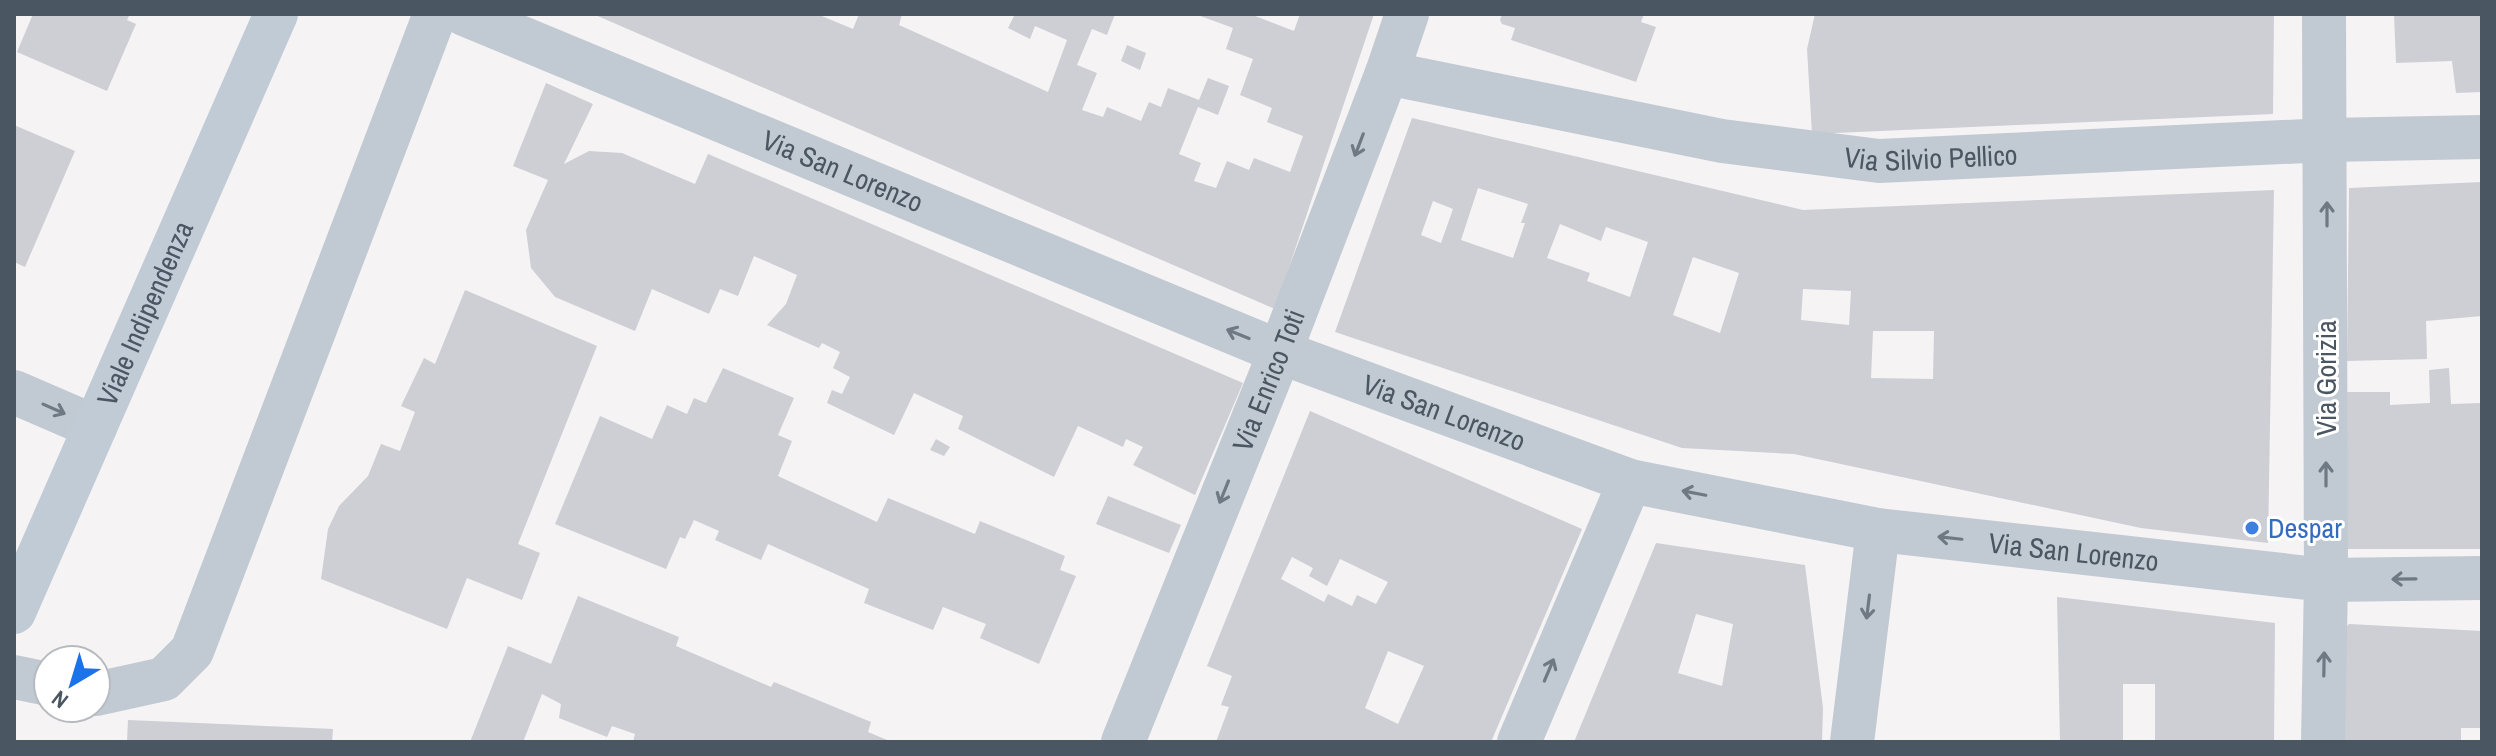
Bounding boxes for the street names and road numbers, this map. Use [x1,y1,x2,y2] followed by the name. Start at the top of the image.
[757,121,929,221] street label: Via San Lorenzo
[1842,136,2018,180] street label: Via Silvio Pellico
[88,215,202,412] street label: Viale Indipendenza
[1223,304,1314,457] street label: Via Enrico Toti
[2307,320,2345,436] street label: Via Gorizia
[1357,365,1531,460] street label: Via San Lorenzo
[1987,523,2161,580] street label: Via San Lorenzo

